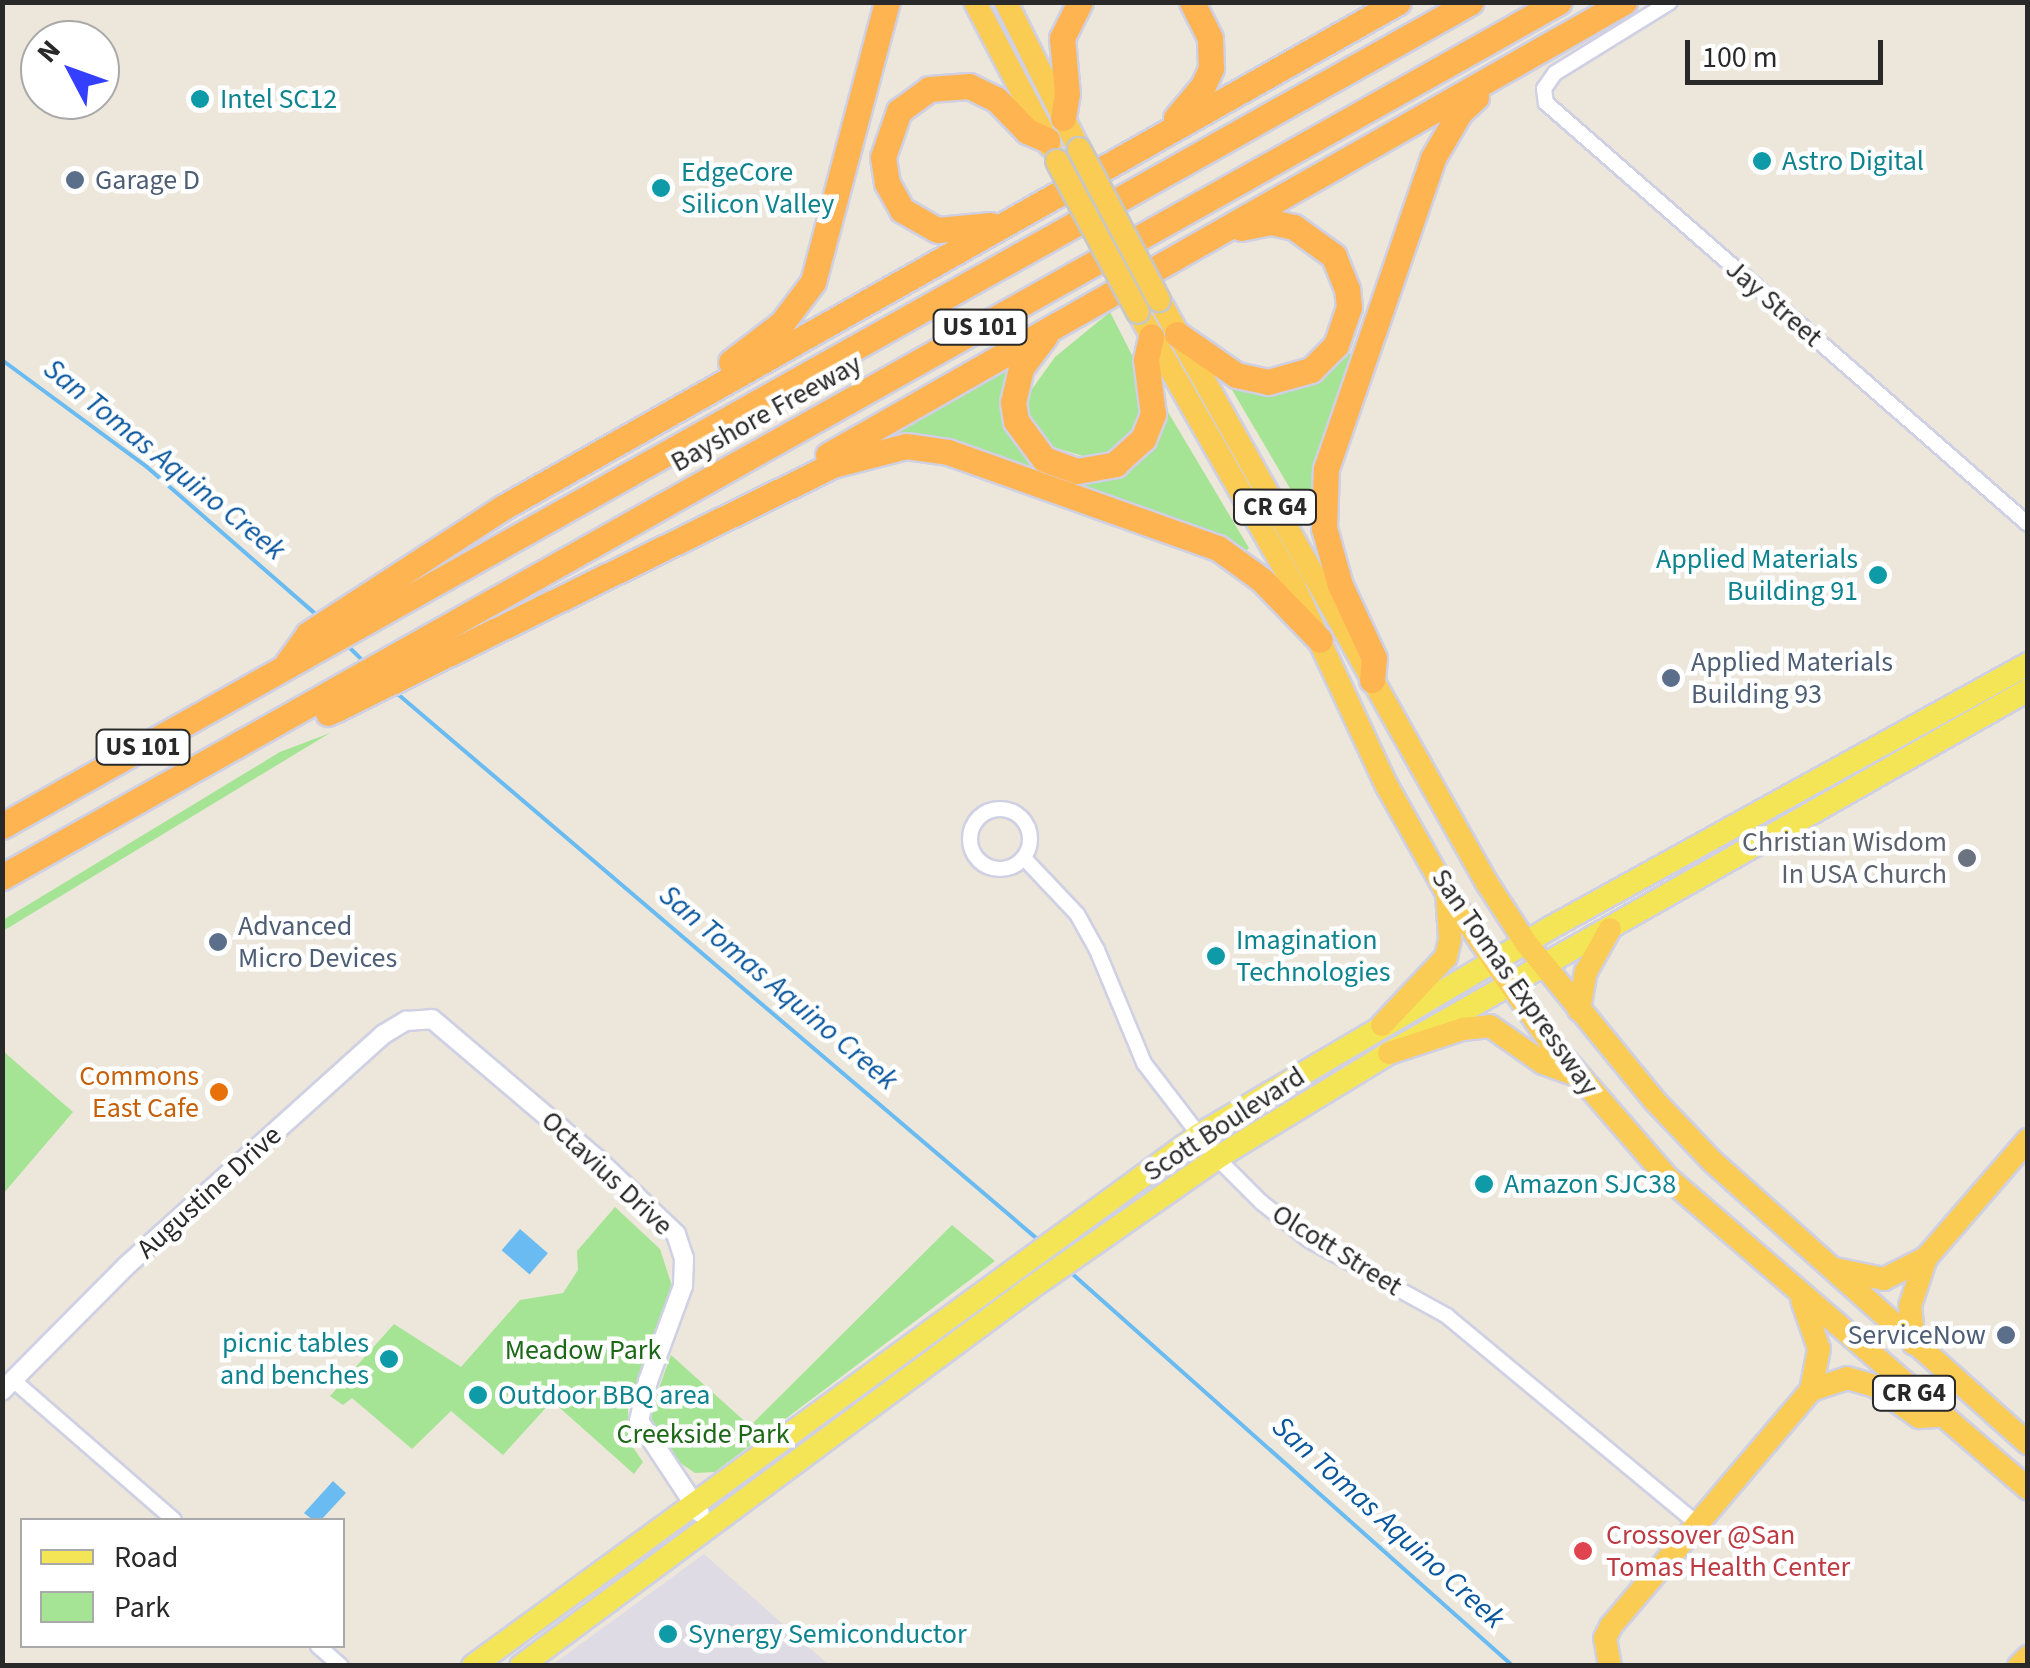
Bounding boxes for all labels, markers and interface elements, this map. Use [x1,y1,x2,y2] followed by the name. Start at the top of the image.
[20,20,120,120] north arrow
[1690,20,1888,82] scale bar
[28,31,70,72] text: N
[1702,36,1778,79] text: 100 m
[220,82,337,116] place label: Intel SC12
[189,88,211,110] marker: Intel SC12
[1782,144,1924,178] place label: Astro Digital
[1751,150,1773,172] marker: Astro Digital
[681,155,834,221] place label: EdgeCore Silicon Valley
[95,163,200,197] place label: Garage D
[64,169,86,191] marker: Garage D
[650,177,672,199] marker: EdgeCore Silicon Valley
[1719,252,1829,354] street label: Jay Street
[932,307,1028,347] road number: US 101
[665,347,867,479] street label: Bayshore Freeway
[36,351,292,569] water label: San Tomas Aquino Creek
[1232,487,1318,527] road number: CR G4
[1656,542,1858,608] place label: Applied Materials Building 91
[1867,564,1889,586] marker: Applied Materials Building 91
[1691,645,1893,711] place label: Applied Materials Building 93
[1660,667,1682,689] marker: Applied Materials Building 93
[96,727,190,767] road number: US 101
[1742,825,1947,891] place label: Christian Wisdom In USA Church
[1956,847,1978,869] marker: Christian Wisdom In USA Church
[1424,862,1606,1102] street label: San Tomas Expressway
[651,878,905,1098] water label: San Tomas Aquino Creek
[238,909,397,975] place label: Advanced Micro Devices
[1236,923,1390,989] place label: Imagination Technologies
[207,931,229,953] marker: Advanced Micro Devices
[1205,945,1227,967] marker: Imagination Technologies
[79,1059,199,1125] place label: Commons East Cafe
[1137,1059,1311,1189] street label: Scott Boulevard
[208,1081,230,1103] marker: Commons East Cafe
[534,1104,680,1242] street label: Octavius Drive
[130,1118,288,1266] street label: Augustine Drive
[1504,1167,1676,1201] place label: Amazon SJC38
[1473,1173,1495,1195] marker: Amazon SJC38
[1266,1197,1408,1303] street label: Olcott Street
[1847,1318,1986,1352] place label: ServiceNow
[1995,1324,2017,1346] marker: ServiceNow
[220,1326,369,1392] place label: picnic tables and benches
[505,1333,661,1367] park label: Meadow Park
[378,1348,400,1370] marker: picnic tables and benches
[1872,1373,1956,1413] road number: CR G4
[498,1378,710,1412] place label: Outdoor BBQ area
[467,1384,489,1406] marker: Outdoor BBQ area
[1264,1409,1512,1637] water label: San Tomas Aquino Creek
[616,1417,790,1451] park label: Creekside Park
[20,1518,345,1648] legend
[1606,1518,1850,1584] place label: Crossover @San Tomas Health Center
[114,1536,178,1579] text: Road
[1570,1538,1596,1564] marker: Crossover @San Tomas Health Center
[114,1586,170,1629] text: Park
[688,1617,967,1651] place label: Synergy Semiconductor
[657,1623,679,1645] marker: Synergy Semiconductor

